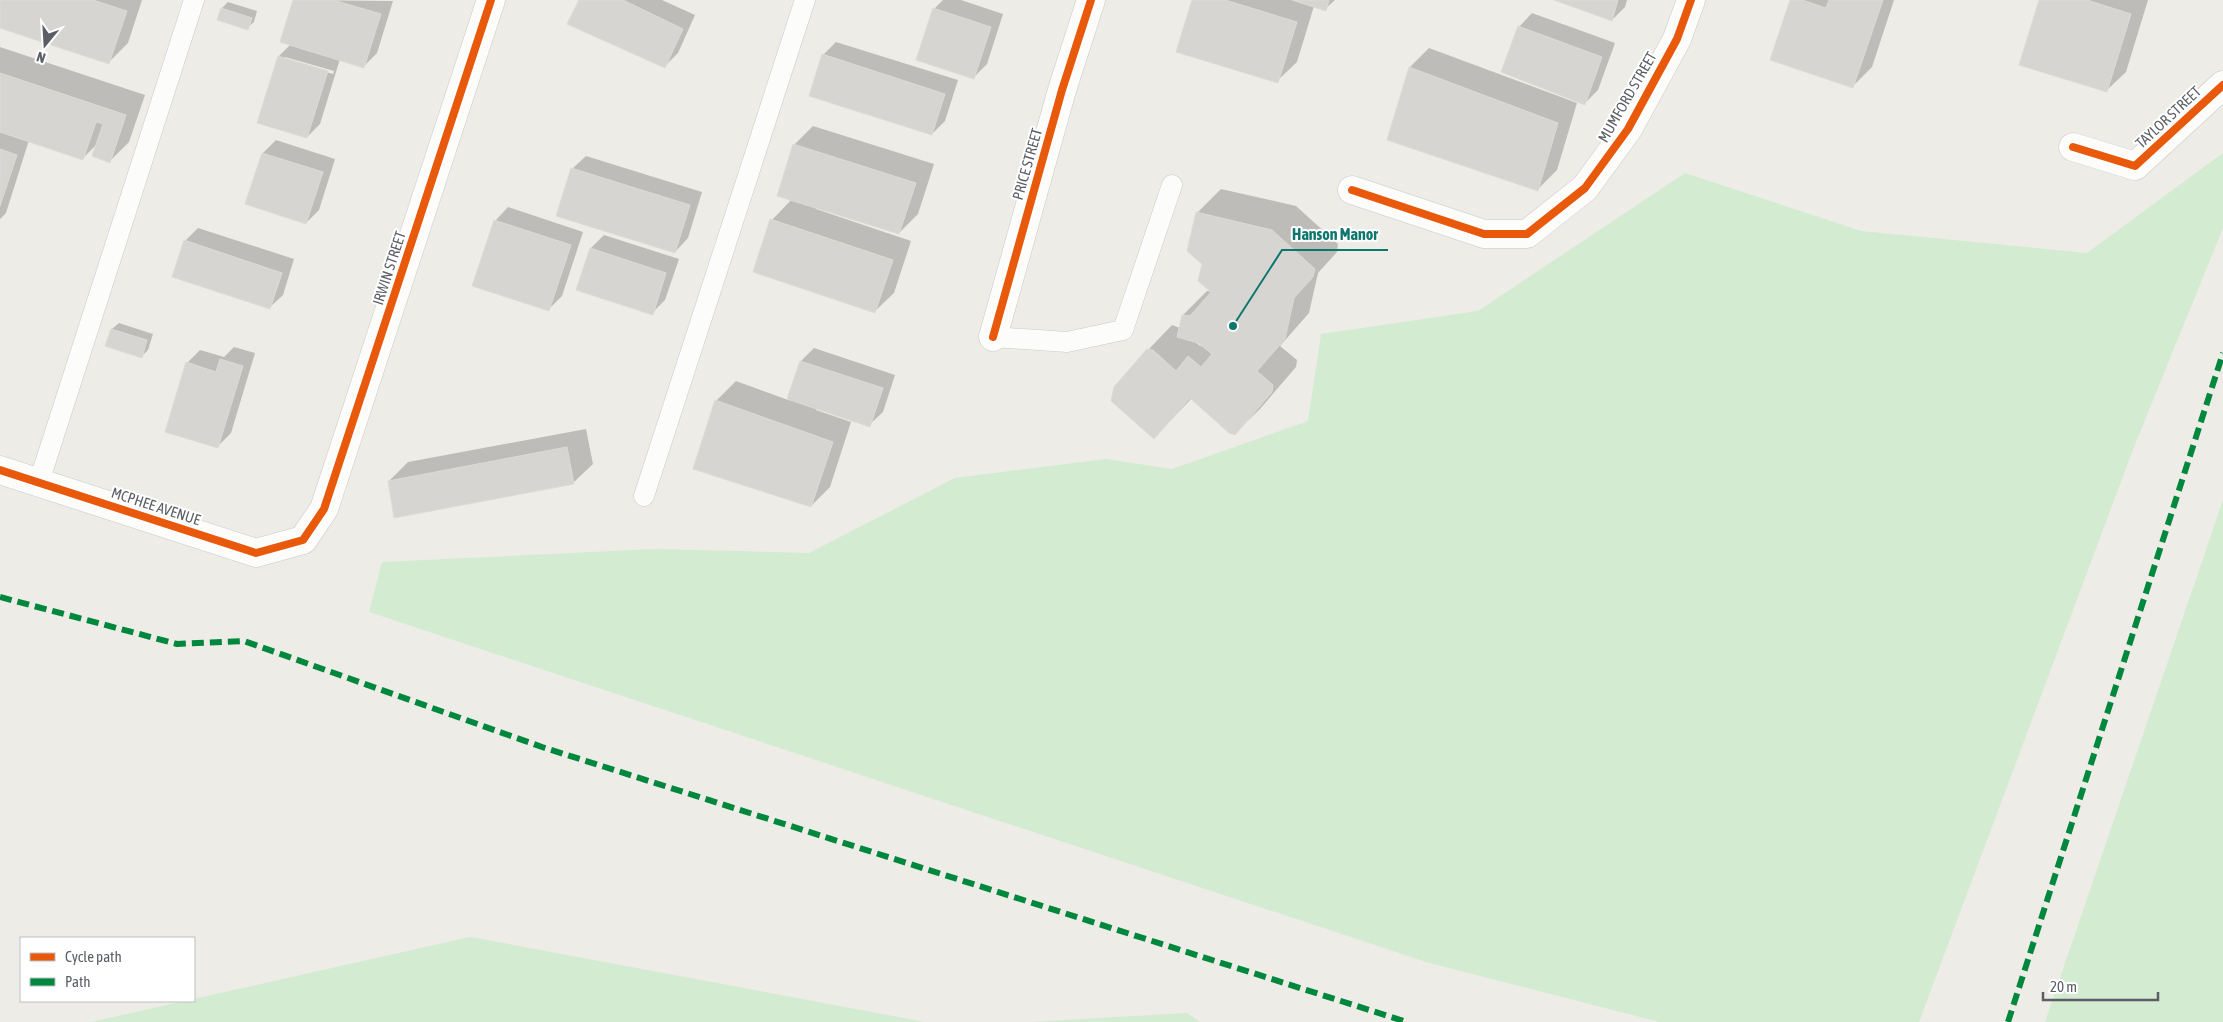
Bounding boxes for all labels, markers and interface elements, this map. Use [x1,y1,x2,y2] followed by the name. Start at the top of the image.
[20,20,70,70] north arrow
[35,48,47,66] text: N
[1594,48,1660,145] street label: MUMFORD STREET
[2132,82,2204,151] street label: TAYLOR STREET
[1009,126,1045,202] street label: PRICE STREET
[1282,219,1388,250] callout: Hanson Manor
[1292,225,1378,243] text: Hanson Manor
[369,229,409,307] street label: IRWIN STREET
[109,484,203,529] street label: MCPHEE AVENUE
[20,937,195,1002] legend
[65,948,122,965] text: Cycle path
[2043,970,2158,1002] scale bar
[65,973,91,990] text: Path
[2050,978,2077,995] text: 20 m

